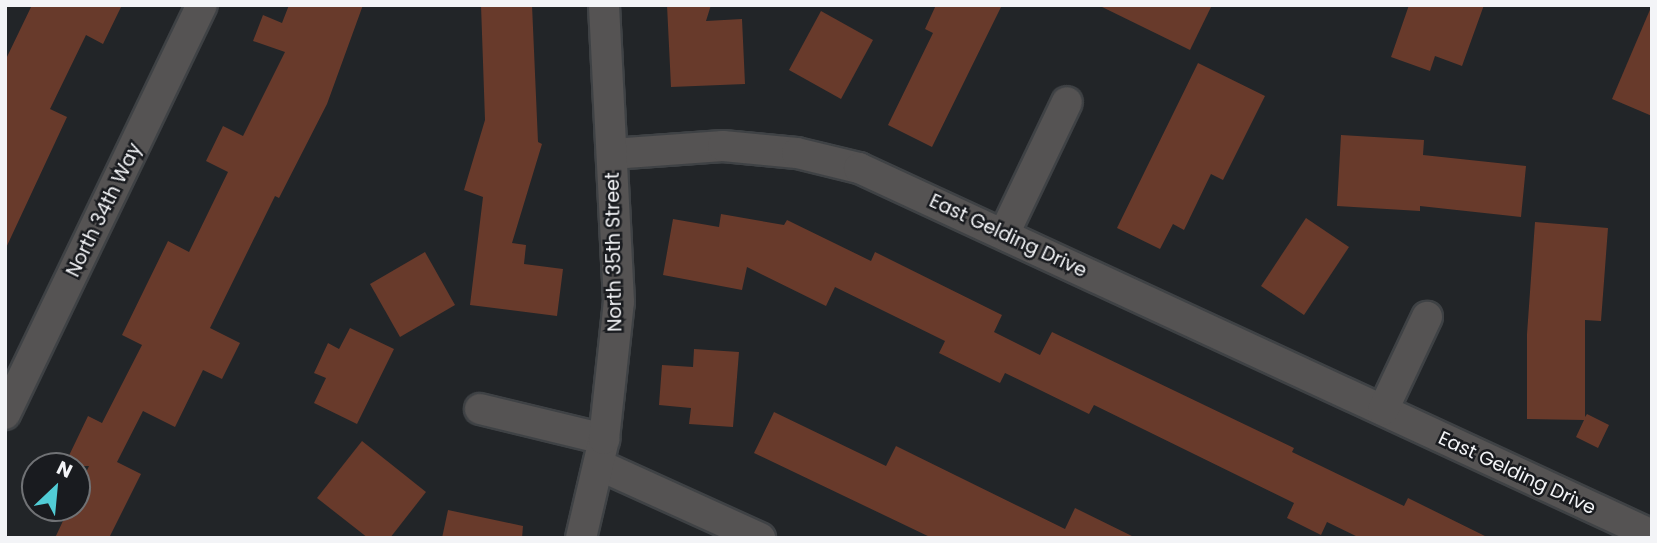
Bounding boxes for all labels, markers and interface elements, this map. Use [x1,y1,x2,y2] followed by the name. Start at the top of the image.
[62,139,146,281] street label: North 34th Way
[601,172,627,332] street label: North 35th Street
[926,190,1090,282] street label: East Gelding Drive
[1435,427,1599,519] street label: East Gelding Drive
[21,452,91,522] north arrow
[52,454,77,485] text: N

